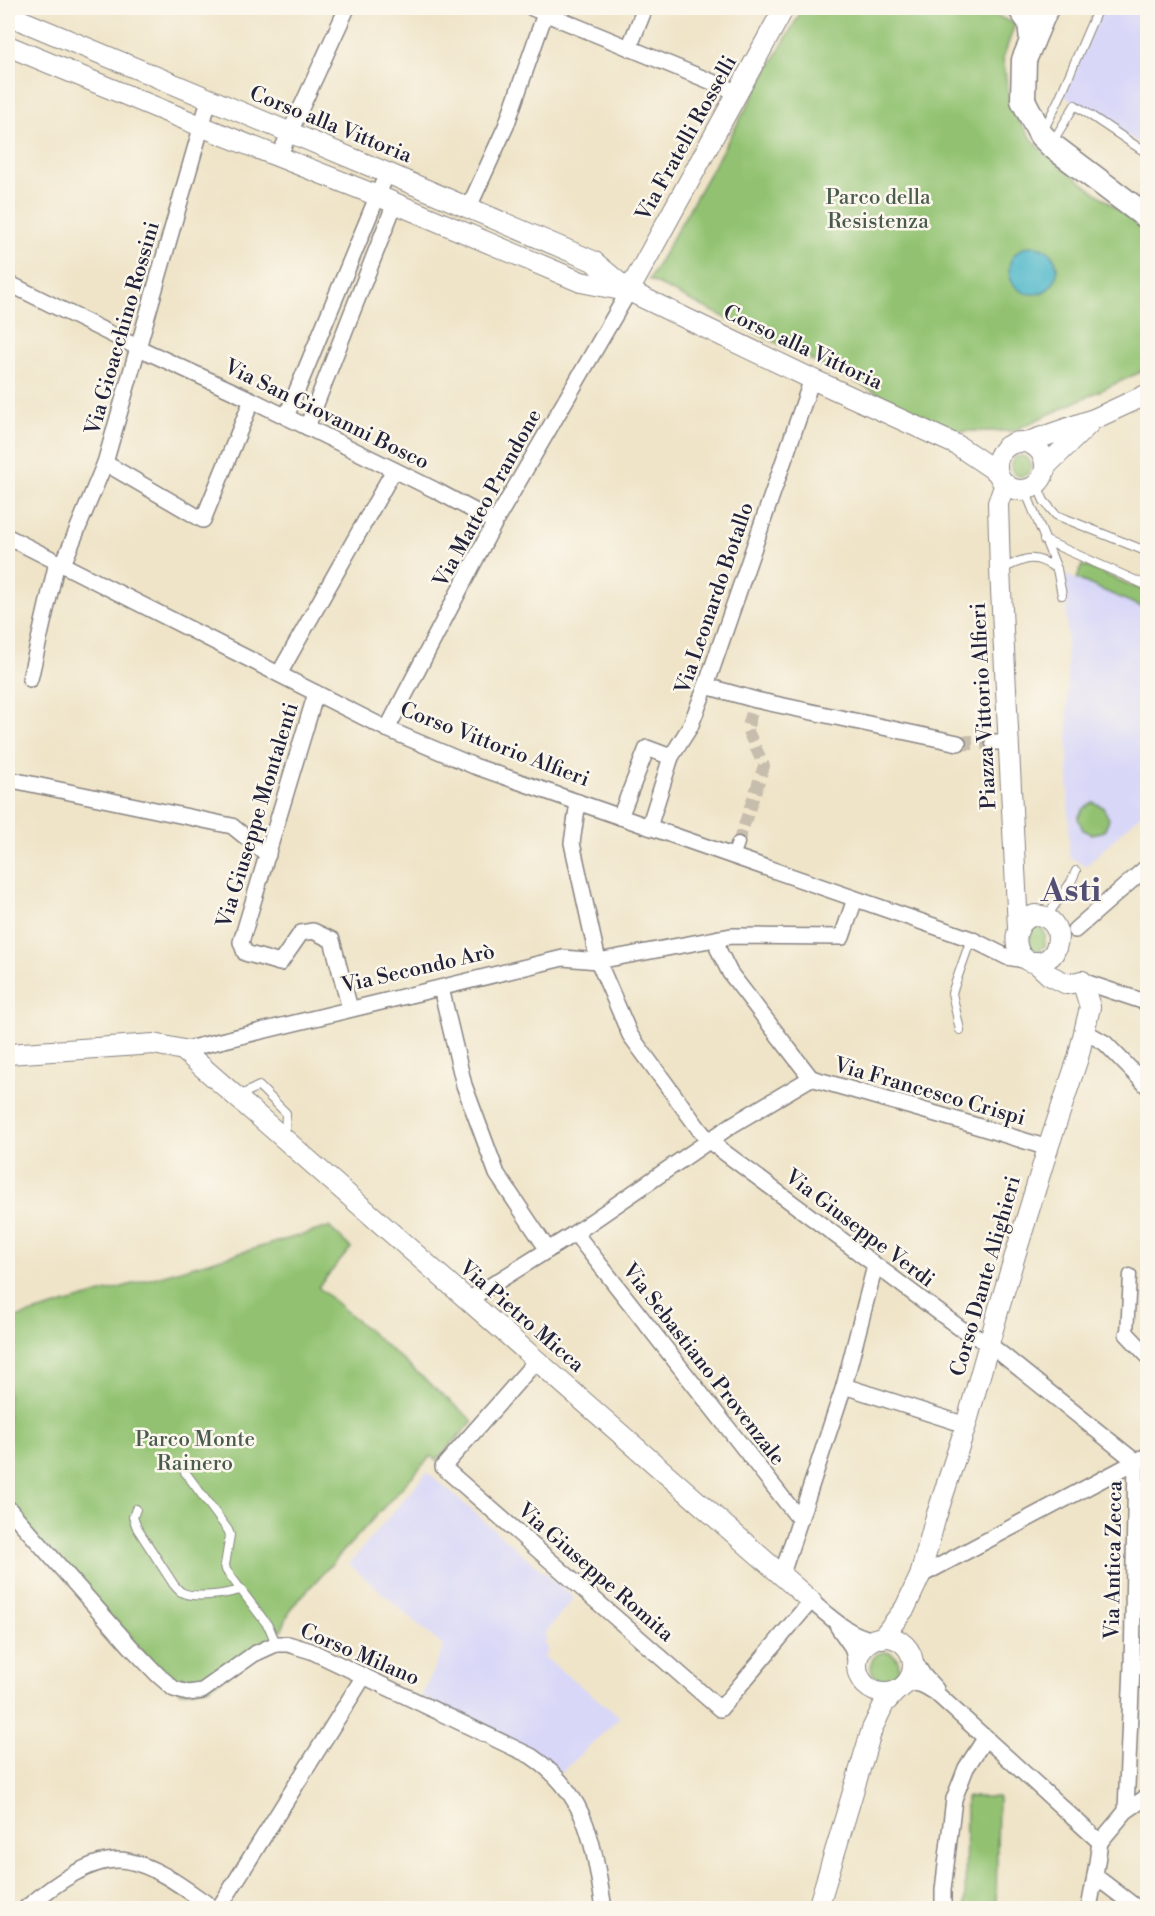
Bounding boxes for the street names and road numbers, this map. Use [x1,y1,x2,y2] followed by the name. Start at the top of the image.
[630,51,743,227] street label: Via Fratelli Rosselli
[246,81,416,169] street label: Corso alla Vittoria
[80,219,166,439] street label: Via Gioacchino Rossini
[719,300,887,396] street label: Corso alla Vittoria
[219,354,433,476] street label: Via San Giovanni Bosco
[428,405,548,593] street label: Via Matteo Prandone
[670,499,760,699] street label: Via Leonardo Botallo
[966,602,1002,810] street label: Piazza Vittorio Alfieri
[396,697,593,793] street label: Corso Vittorio Alfieri
[211,700,305,932] street label: Via Giuseppe Montalenti
[338,939,497,999] street label: Via Secondo Arò
[830,1052,1028,1132] street label: Via Francesco Crispi
[779,1163,939,1294] street label: Via Giuseppe Verdi
[945,1173,1027,1379] street label: Corso Dante Alighieri
[453,1255,590,1378] street label: Via Pietro Micca
[616,1258,790,1471] street label: Via Sebastiano Provenzale
[1100,1480,1128,1641] street label: Via Antica Zecca
[511,1497,679,1648] street label: Via Giuseppe Romita
[296,1618,423,1692] street label: Corso Milano

